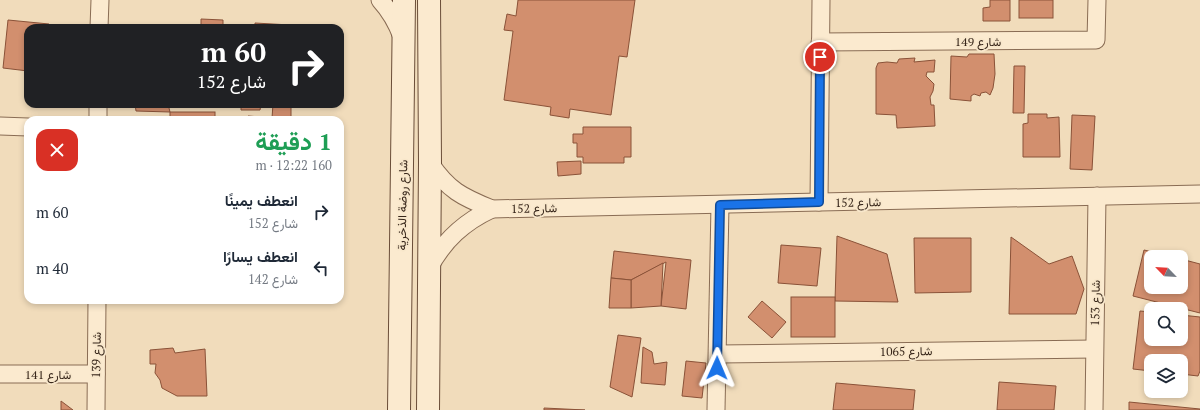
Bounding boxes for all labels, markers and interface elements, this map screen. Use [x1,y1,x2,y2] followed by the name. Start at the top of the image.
[201,33,266,70] text: 60 m
[955,34,1001,51] street label: شارع 149
[280,40,332,92] icon: right
[803,40,837,74] pin
[809,46,831,68] icon: arrive
[197,69,266,93] text: شارع 152
[255,125,332,157] text: 1 دقيقة
[36,129,78,171] button: close
[255,156,332,174] text: 160 m · 12:22
[394,160,412,251] street label: شارع روضة الذخرية
[225,190,298,210] text: انعطف يمينًا
[835,194,881,212] street label: شارع 152
[511,200,557,218] street label: شارع 152
[310,201,332,223] icon: right
[36,202,69,222] text: 60 m
[248,214,298,232] text: شارع 152
[223,246,298,266] text: انعطف يسارًا
[1144,250,1188,294] north arrow
[1144,250,1188,398] map controls
[310,257,332,279] icon: left
[36,258,69,278] text: 40 m
[248,270,298,288] text: شارع 142
[1087,280,1105,326] street label: شارع 153
[1144,302,1188,346] button: search
[88,332,106,378] street label: شارع 139
[880,343,932,361] street label: شارع 1065
[696,347,738,389] position arrow
[1144,354,1188,398] button: layers
[25,367,71,384] street label: شارع 141

